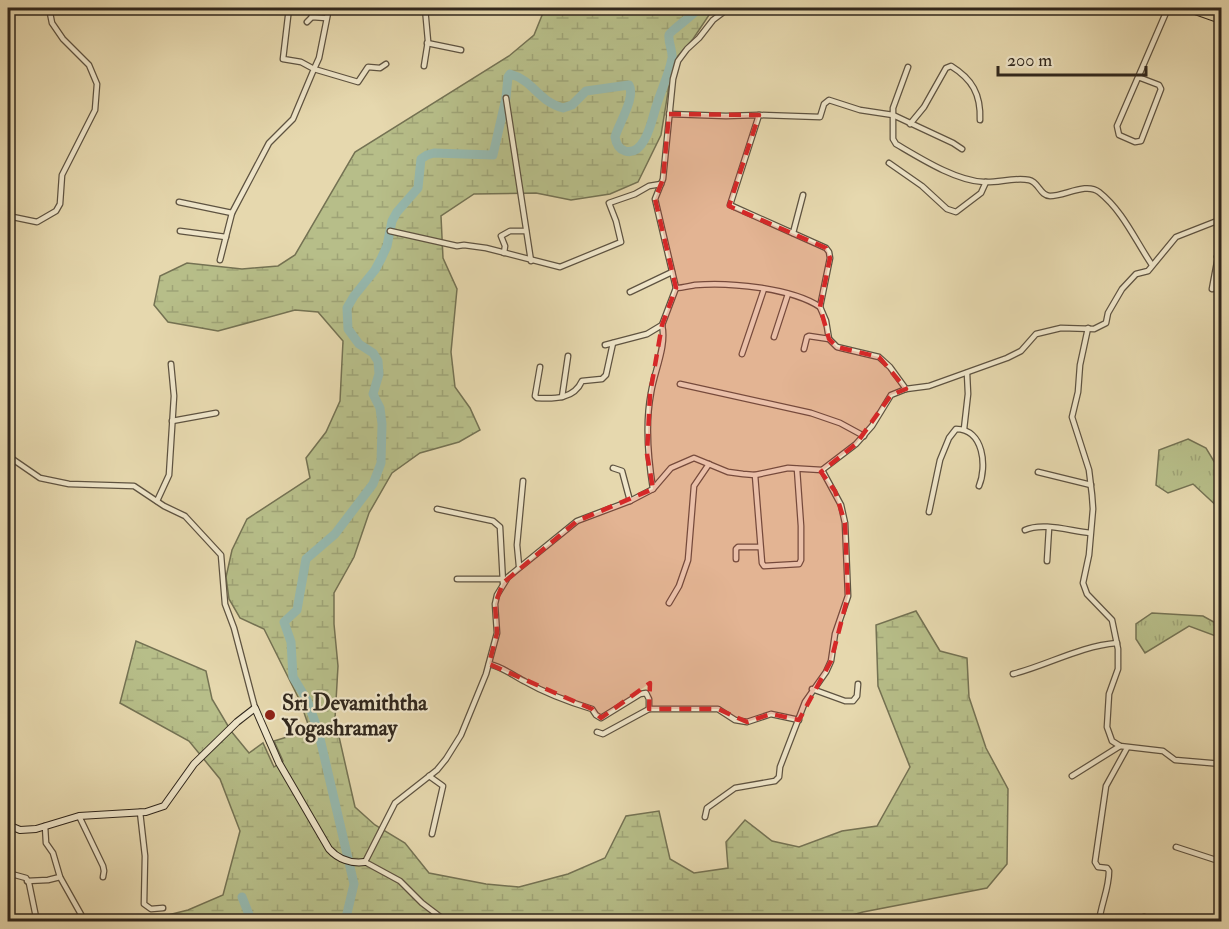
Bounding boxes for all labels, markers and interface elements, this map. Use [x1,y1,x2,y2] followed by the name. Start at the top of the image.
[998,39,1146,77] scale bar
[1007,49,1052,72] text: 200 m
[281,689,428,743] place label: Sri Devamiththa Yogashramay
[263,708,277,722] marker: Sri Devamiththa Yogashramay

